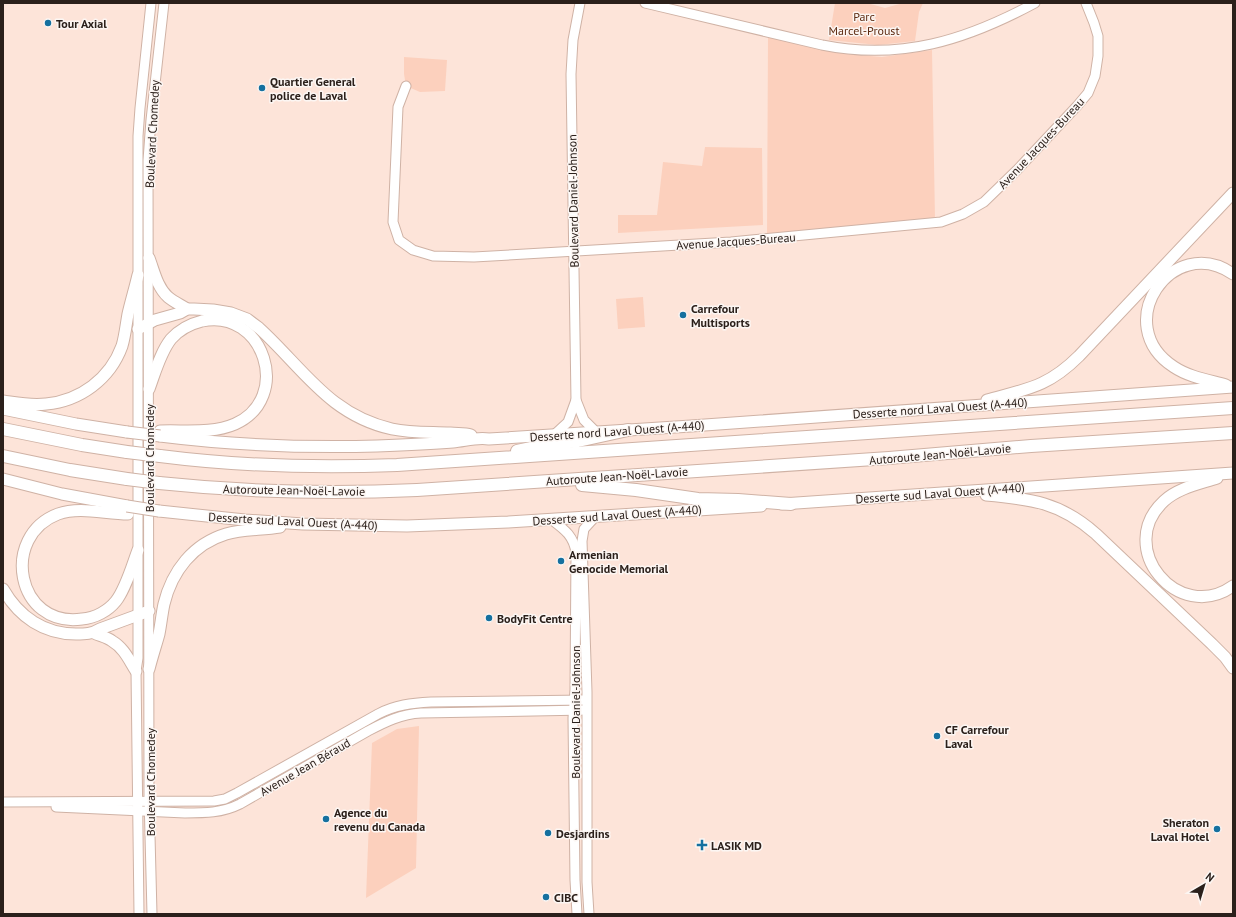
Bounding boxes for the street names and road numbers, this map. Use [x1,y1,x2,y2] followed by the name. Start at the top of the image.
[142,79,162,188] street label: Boulevard Chomedey
[995,94,1087,192] street label: Avenue Jacques-Bureau
[564,134,582,268] street label: Boulevard Daniel-Johnson
[676,229,796,253] street label: Avenue Jacques-Bureau
[852,394,1028,422] street label: Desserte nord Laval Ouest (A-440)
[142,403,157,512] street label: Boulevard Chomedey
[529,417,705,445] street label: Desserte nord Laval Ouest (A-440)
[868,440,1012,468] street label: Autoroute Jean-Noël-Lavoie
[546,464,688,488] street label: Autoroute Jean-Noël-Lavoie
[855,480,1025,506] street label: Desserte sud Laval Ouest (A-440)
[223,481,365,499] street label: Autoroute Jean-Noël-Lavoie
[532,502,702,528] street label: Desserte sud Laval Ouest (A-440)
[208,509,378,533] street label: Desserte sud Laval Ouest (A-440)
[568,645,583,779] street label: Boulevard Daniel-Johnson
[143,727,158,836] street label: Boulevard Chomedey
[257,735,353,799] street label: Avenue Jean Béraud

